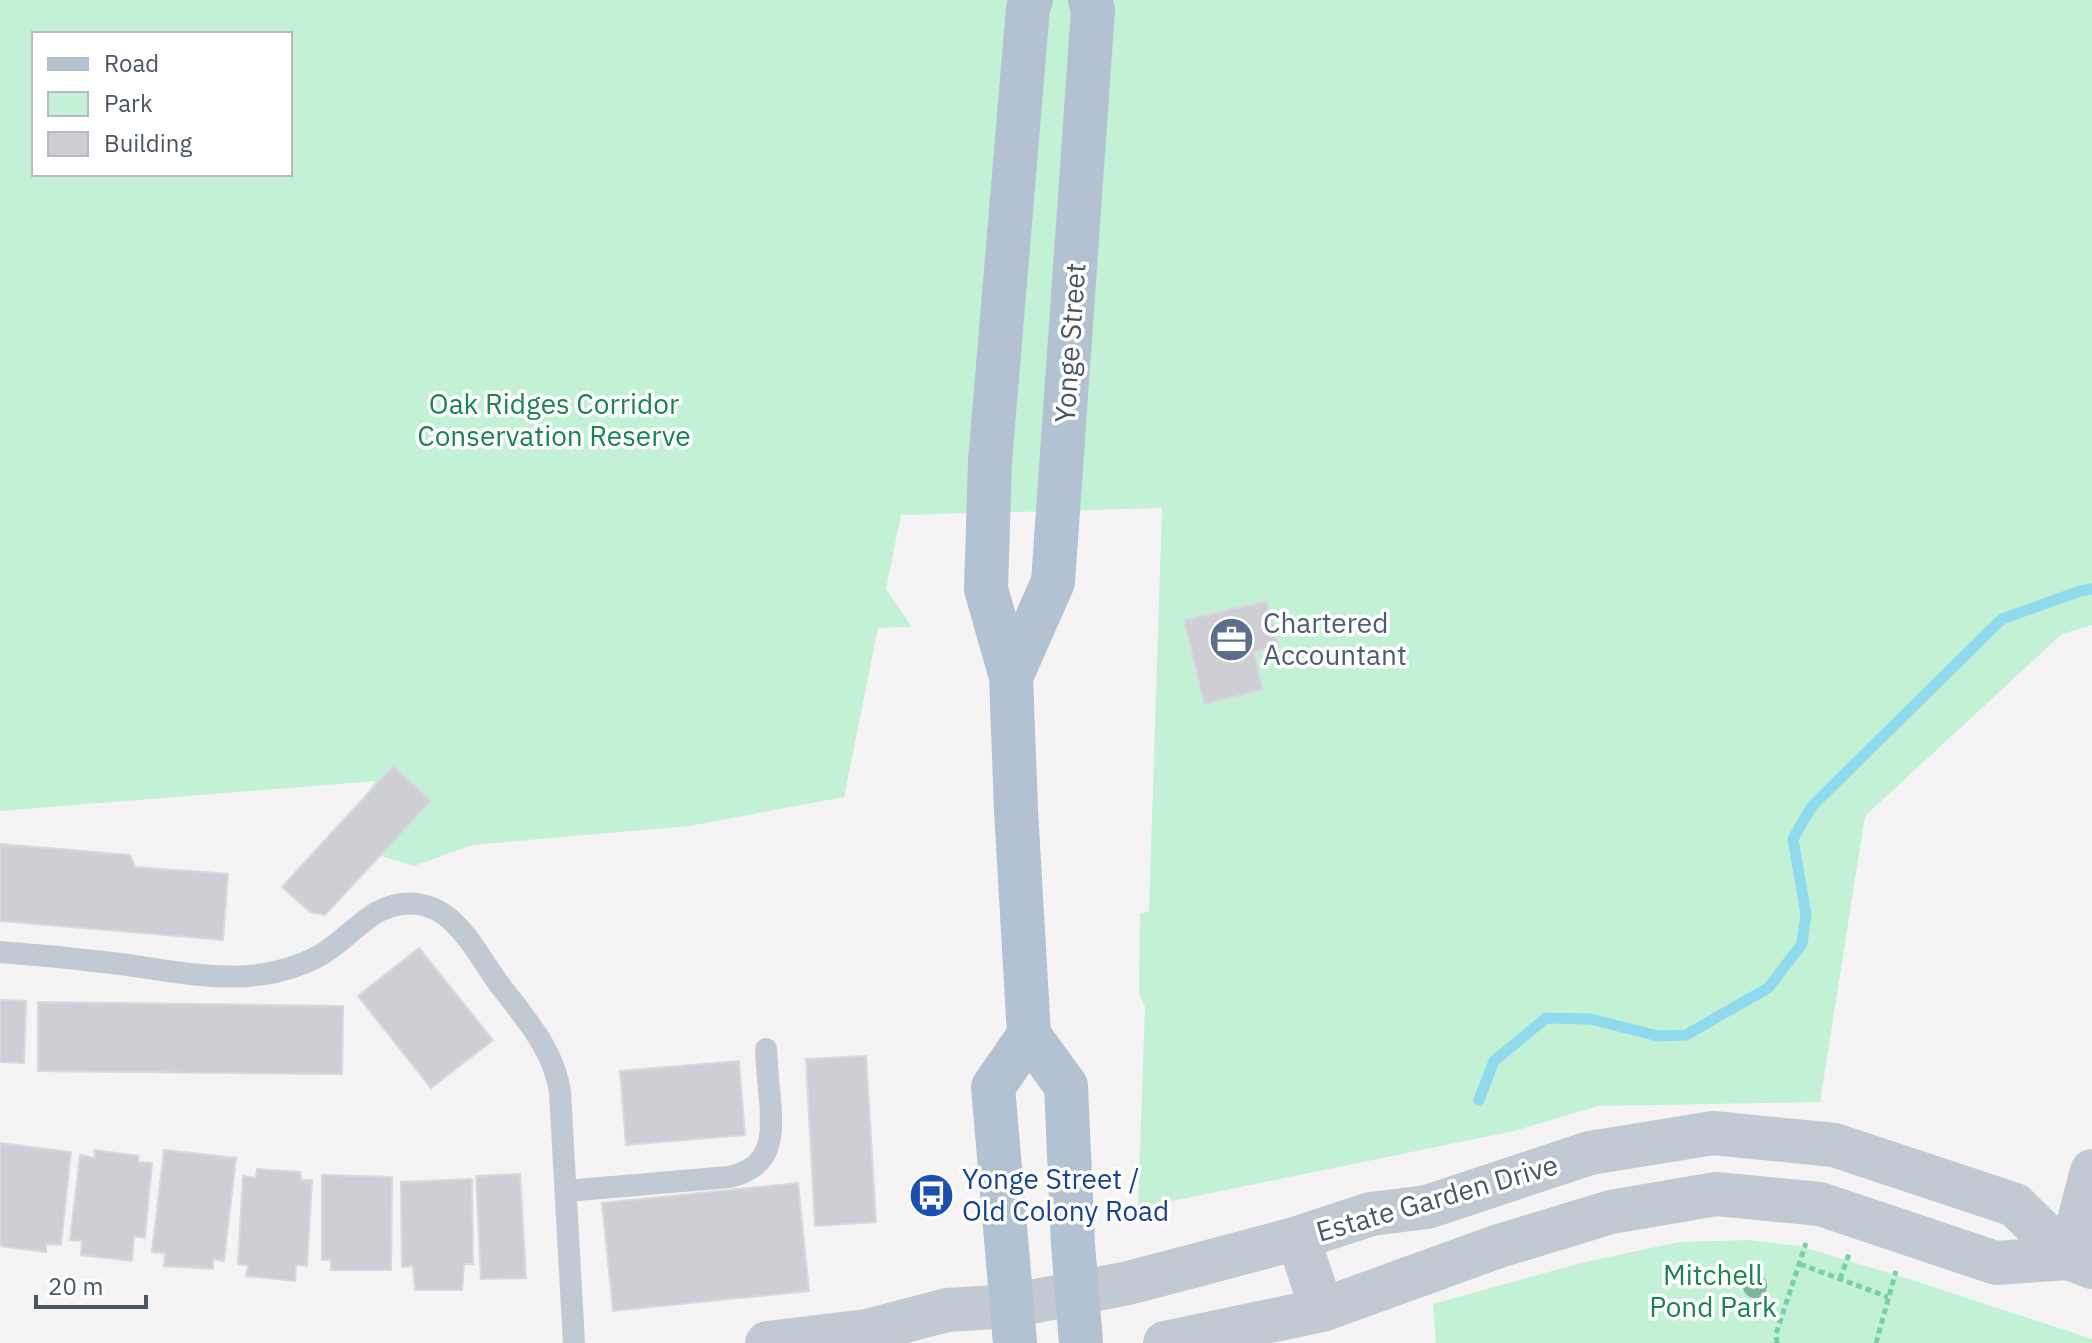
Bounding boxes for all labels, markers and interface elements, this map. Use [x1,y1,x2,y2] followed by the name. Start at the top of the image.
[32,32,292,176] legend
[104,47,159,79] text: Road
[104,87,153,119] text: Park
[104,127,192,159] text: Building
[1045,262,1094,424] street label: Yonge Street
[417,385,691,454] park label: Oak Ridges Corridor Conservation Reserve
[1263,604,1407,673] place label: Chartered Accountant
[1208,615,1256,663] office icon: Chartered Accountant
[1312,1145,1562,1250] street label: Estate Garden Drive
[962,1160,1169,1229] place label: Yonge Street / Old Colony Road
[907,1171,955,1219] bus stop icon: Yonge Street / Old Colony Road
[1649,1256,1777,1325] park label: Mitchell Pond Park
[36,1259,146,1309] scale bar
[48,1270,103,1302] text: 20 m

